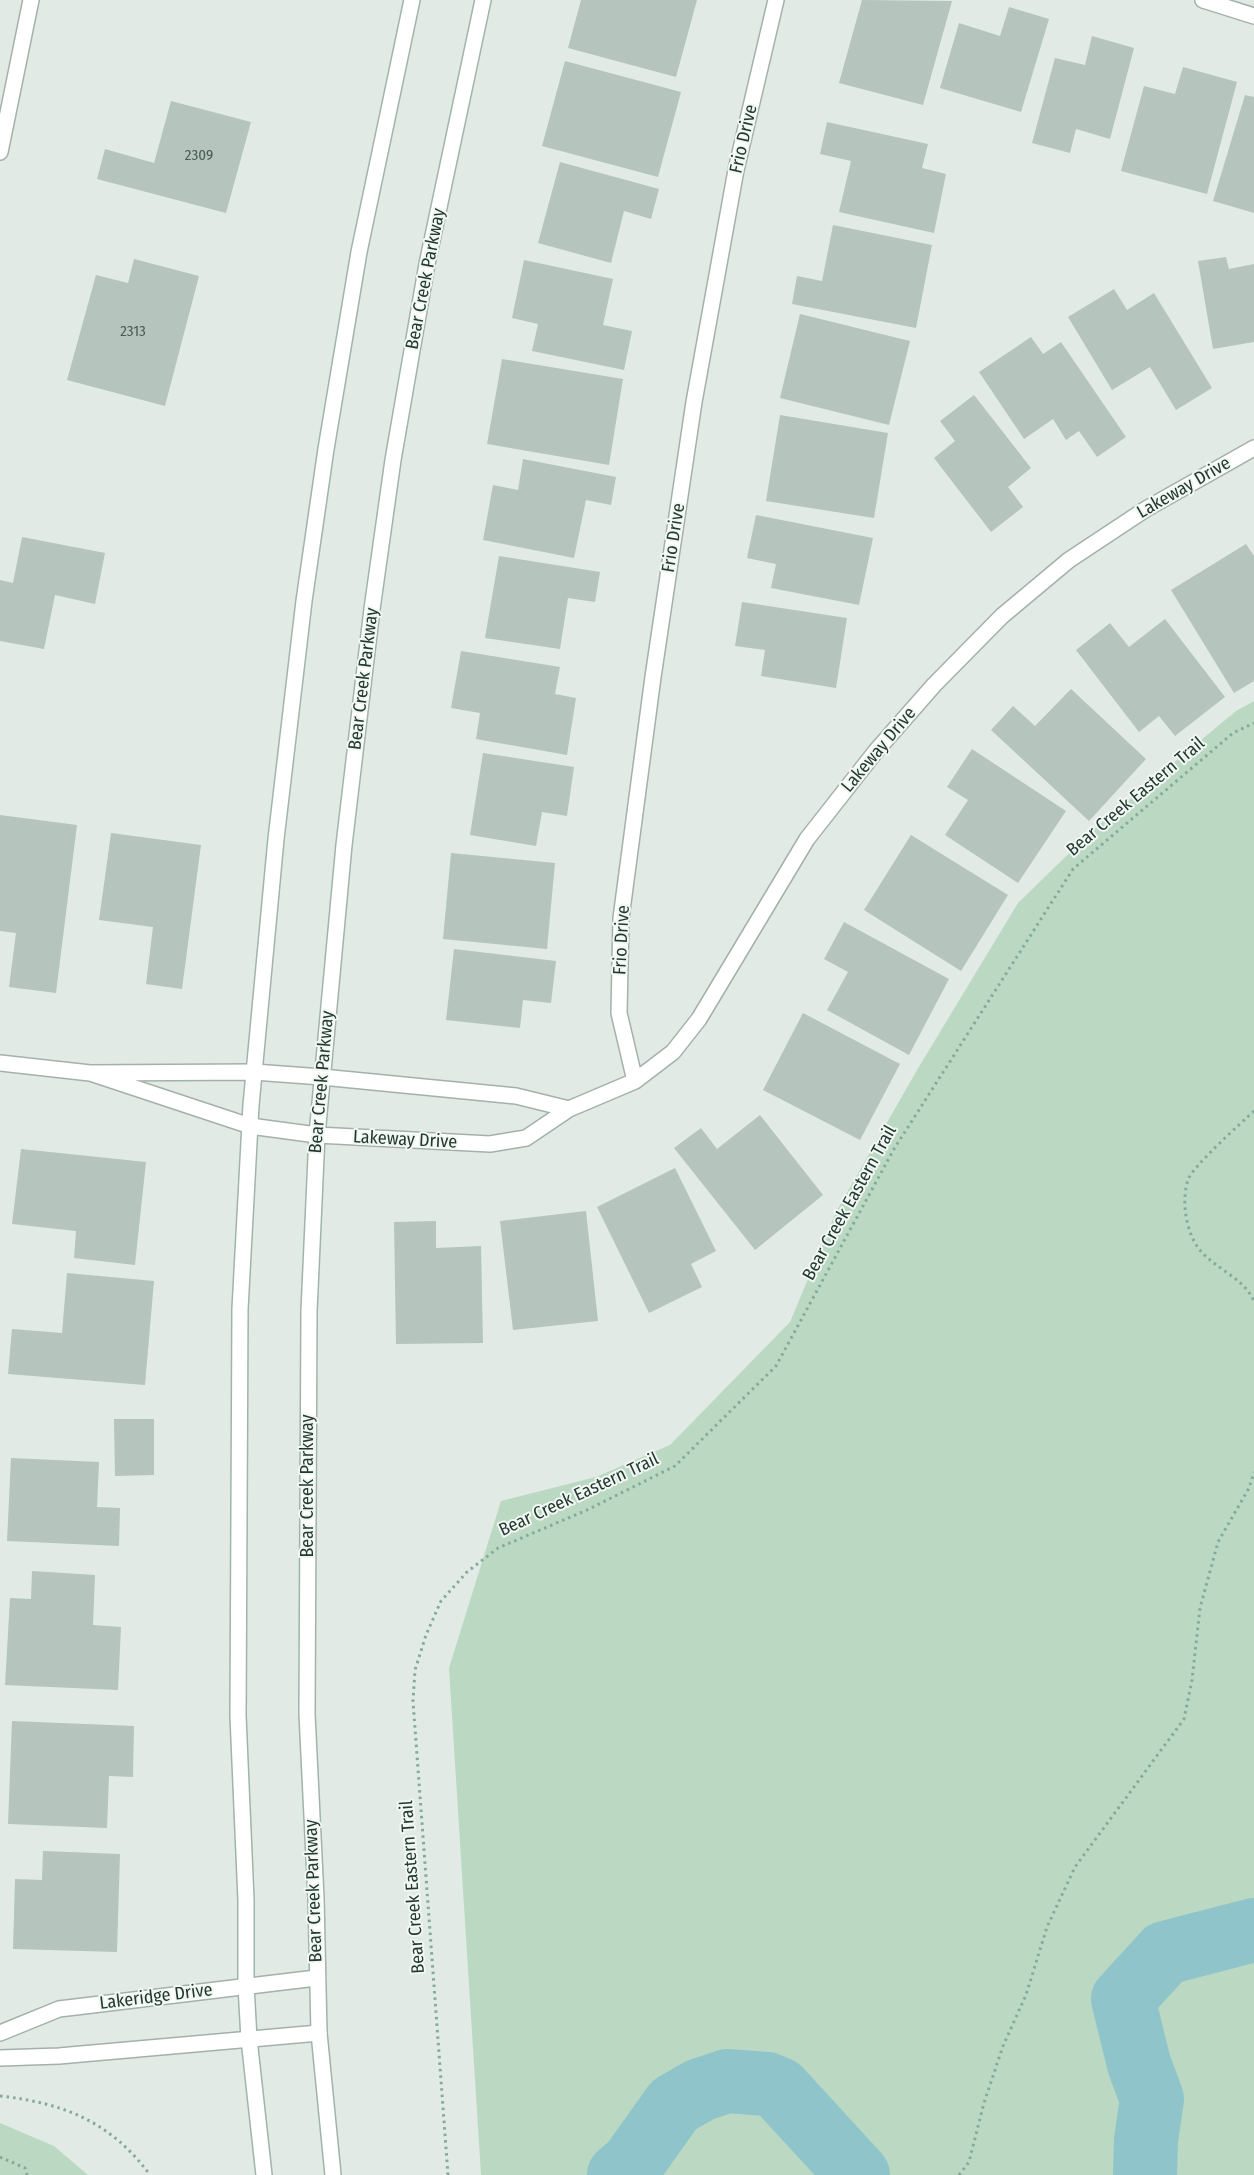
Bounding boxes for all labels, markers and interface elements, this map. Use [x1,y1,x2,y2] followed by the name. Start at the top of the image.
[726,103,762,175] street label: Frio Drive
[185,147,213,165] house number: 2309
[402,207,450,351] street label: Bear Creek Parkway
[120,323,146,341] house number: 2313
[1133,453,1235,523] street label: Lakeway Drive
[658,502,690,574] street label: Frio Drive
[345,607,383,751] street label: Bear Creek Parkway
[837,703,921,797] street label: Lakeway Drive
[1063,733,1209,861] street label: Bear Creek Eastern Trail
[609,905,635,975] street label: Frio Drive
[305,1010,339,1154] street label: Bear Creek Parkway
[798,1122,902,1284] street label: Bear Creek Eastern Trail
[352,1126,458,1154] street label: Lakeway Drive
[297,1414,319,1558] street label: Bear Creek Parkway
[496,1449,662,1541] street label: Bear Creek Eastern Trail
[396,1800,430,1974] street label: Bear Creek Eastern Trail
[301,1819,327,1963] street label: Bear Creek Parkway
[98,1979,214,2015] street label: Lakeridge Drive

